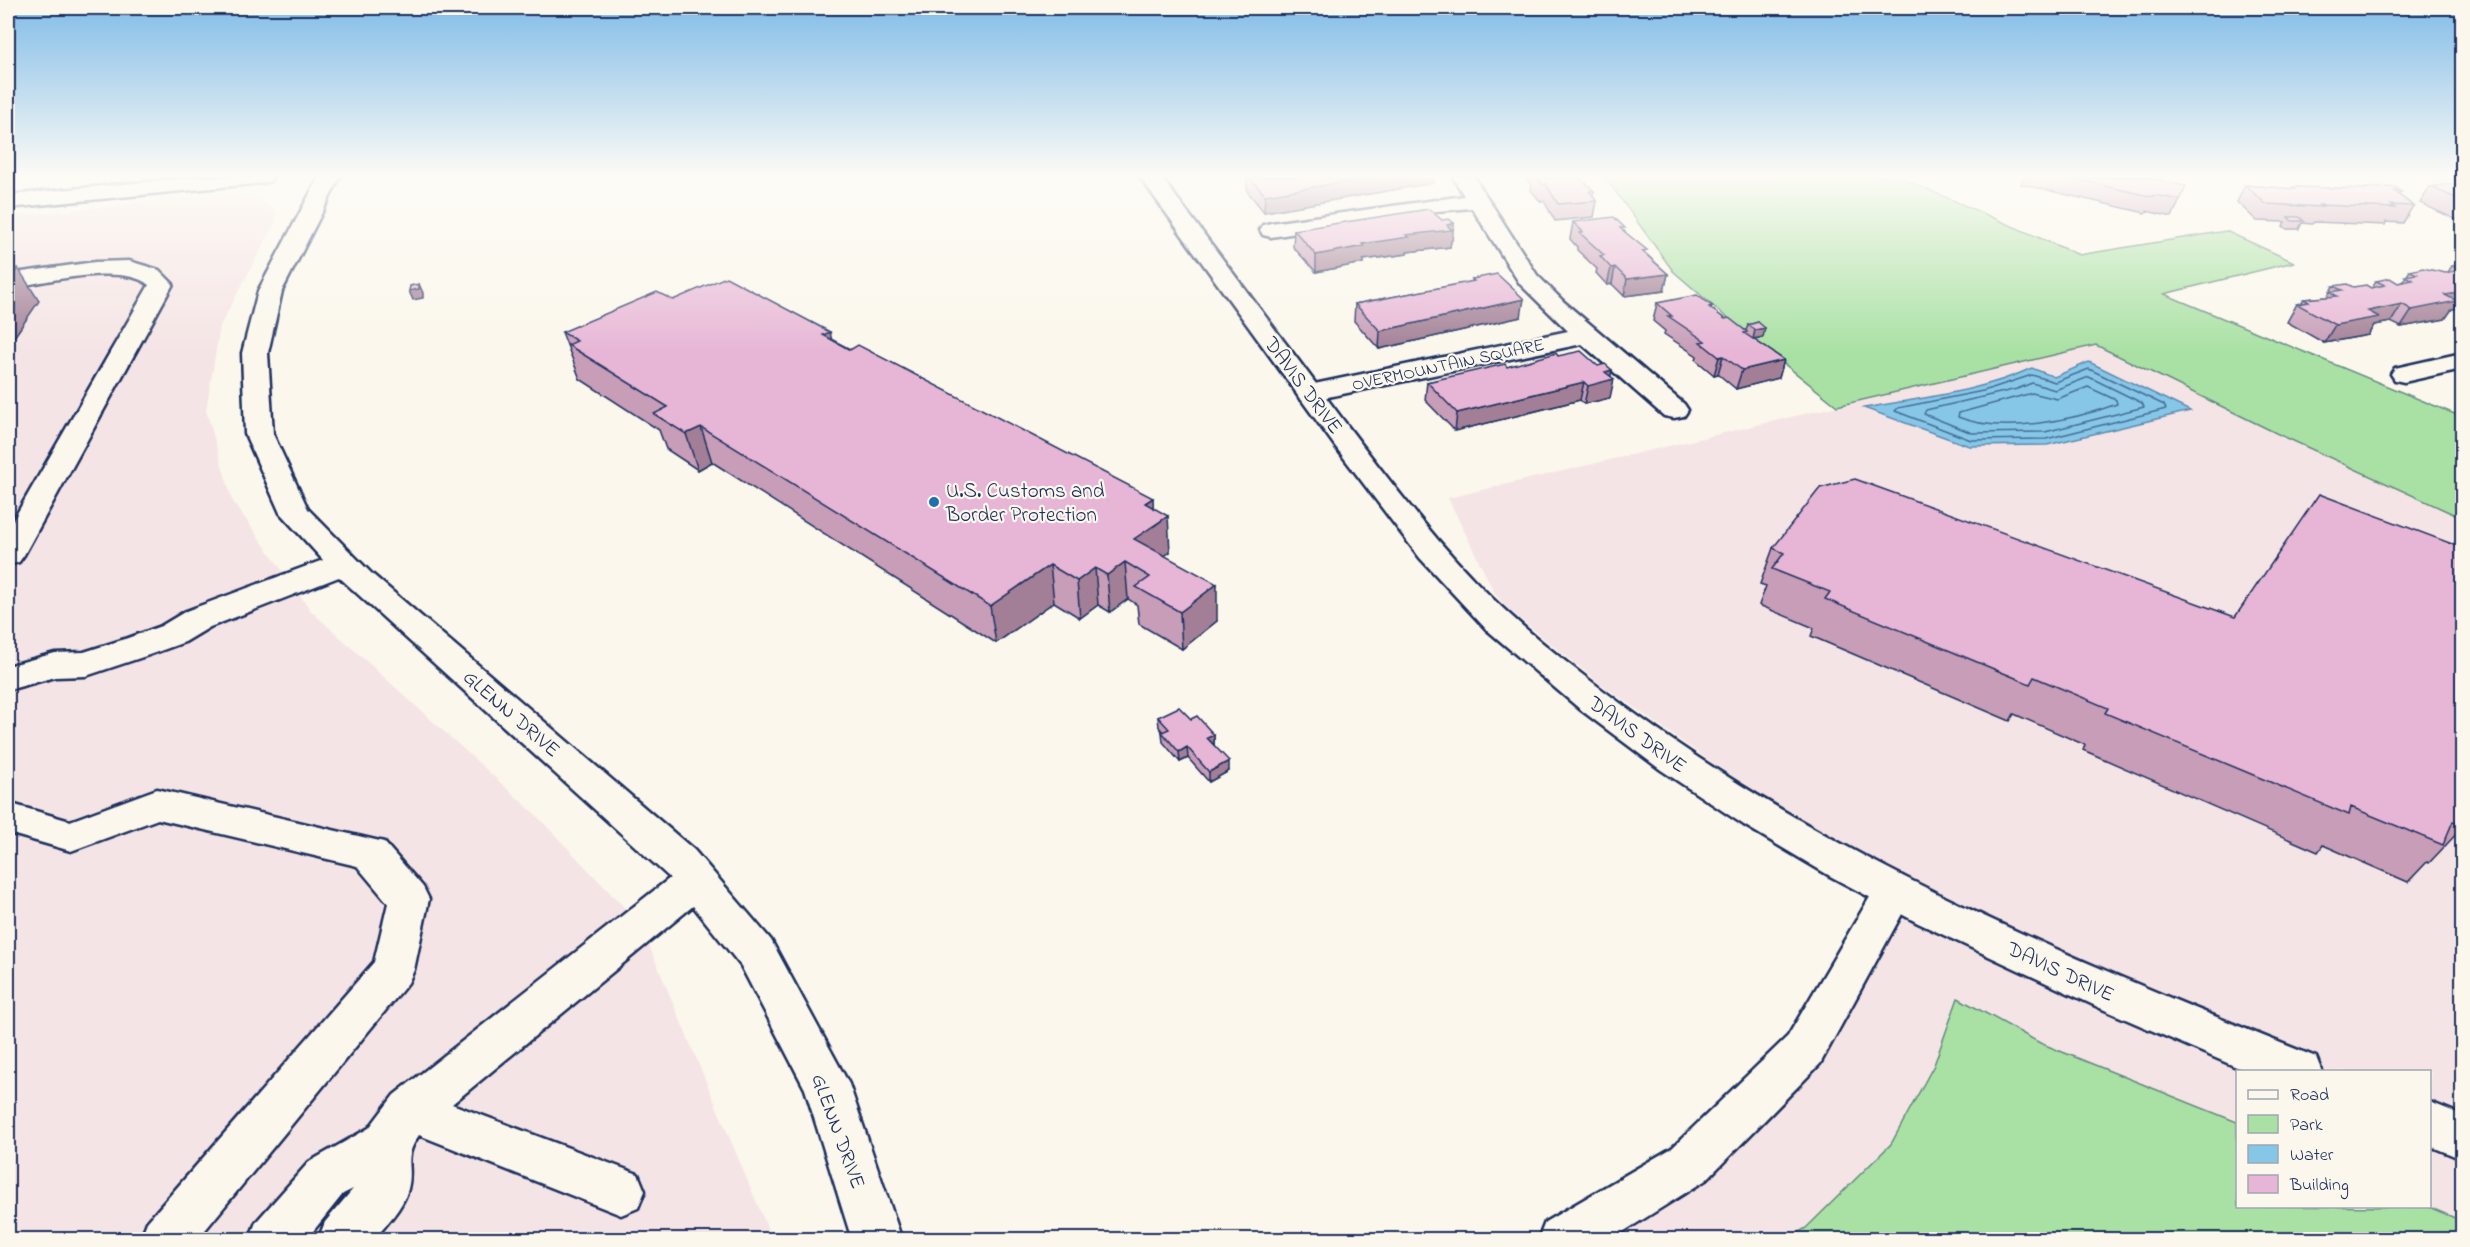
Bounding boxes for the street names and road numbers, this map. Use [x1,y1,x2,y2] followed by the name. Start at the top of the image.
[1255,330,1349,441] street label: DAVIS DRIVE
[1350,333,1547,399] street label: OVERMOUNTAIN SQUARE
[455,664,566,765] street label: GLENN DRIVE
[1581,689,1692,782] street label: DAVIS DRIVE
[2001,934,2119,1011] street label: DAVIS DRIVE
[802,1070,872,1193] street label: GLENN DRIVE

